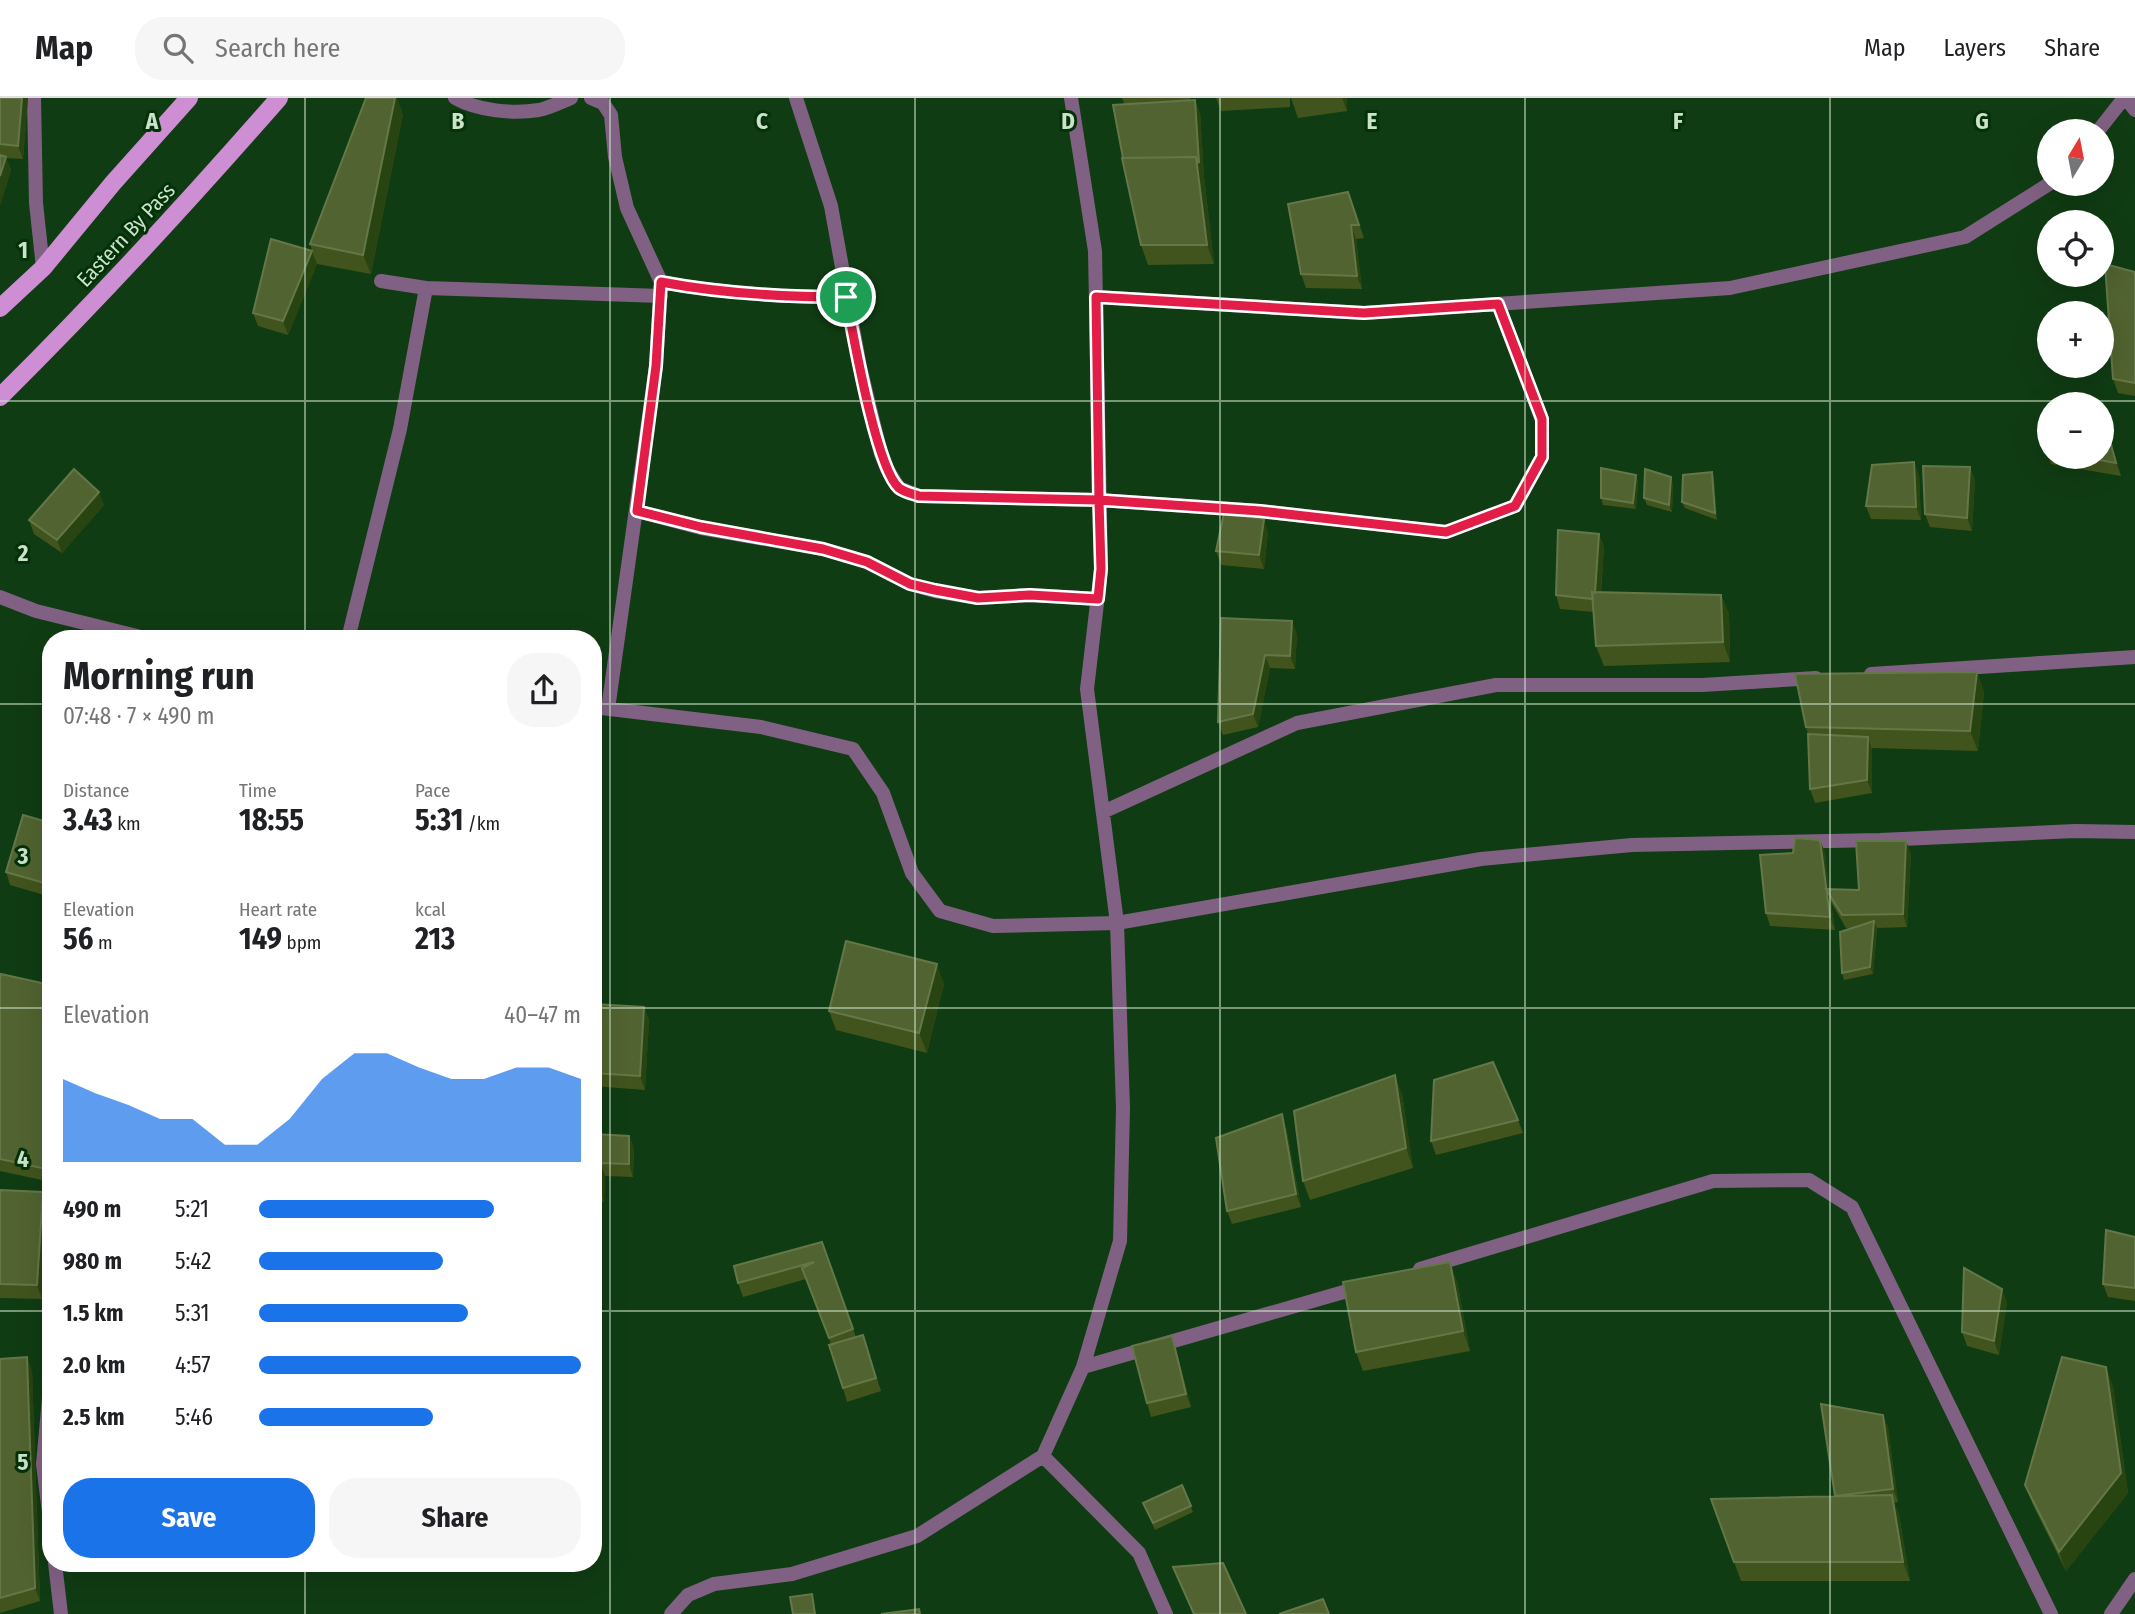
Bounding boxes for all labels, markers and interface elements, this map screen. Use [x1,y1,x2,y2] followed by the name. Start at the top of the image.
[135,17,625,80] search box
[35,28,93,68] text: Map
[159,29,197,67] icon: search
[215,33,340,64] text: Search here
[1864,34,1906,62] text: Map
[1944,34,2006,62] text: Layers
[2044,34,2100,62] text: Share
[145,107,159,135] text: A
[452,107,465,135] text: B
[756,107,768,135] text: C
[1061,107,1075,135] text: D
[1367,107,1378,135] text: E
[1673,107,1683,135] text: F
[1975,107,1989,135] text: G
[2037,119,2114,196] north arrow
[2037,119,2114,469] map controls
[71,178,181,292] street label: Eastern By Pass
[2037,210,2114,287] button: locate
[18,236,28,264] text: 1
[816,267,876,327] pin
[827,278,865,316] icon: arrive
[2037,301,2114,378] button: +
[2037,392,2114,469] button: −
[17,539,29,567] text: 2
[63,653,255,699] text: Morning run
[507,653,581,727] button: share
[63,702,214,730] text: 07:48 · 7 × 490 m
[63,779,130,802] text: Distance
[239,779,277,802] text: Time
[415,779,450,802] text: Pace
[63,802,113,838] text: 3.43
[239,802,304,838] text: 18:55
[415,802,463,838] text: 5:31
[113,812,141,835] text: km
[463,812,500,835] text: /km
[17,842,29,870] text: 3
[63,898,135,921] text: Elevation
[239,898,317,921] text: Heart rate
[415,898,446,921] text: kcal
[63,921,93,957] text: 56
[239,921,282,957] text: 149
[415,921,455,957] text: 213
[93,931,113,954] text: m
[282,931,321,954] text: bpm
[63,1001,150,1029] text: Elevation
[504,1001,581,1029] text: 40–47 m
[17,1145,29,1173] text: 4
[63,1195,121,1223] text: 490 m
[175,1195,209,1223] text: 5:21
[63,1247,122,1275] text: 980 m
[175,1247,211,1275] text: 5:42
[63,1299,124,1327] text: 1.5 km
[175,1299,209,1327] text: 5:31
[63,1351,125,1379] text: 2.0 km
[175,1351,211,1379] text: 4:57
[63,1403,124,1431] text: 2.5 km
[175,1403,213,1431] text: 5:46
[17,1448,29,1476] text: 5
[63,1478,315,1558] button: Save
[329,1478,581,1558] button: Share

